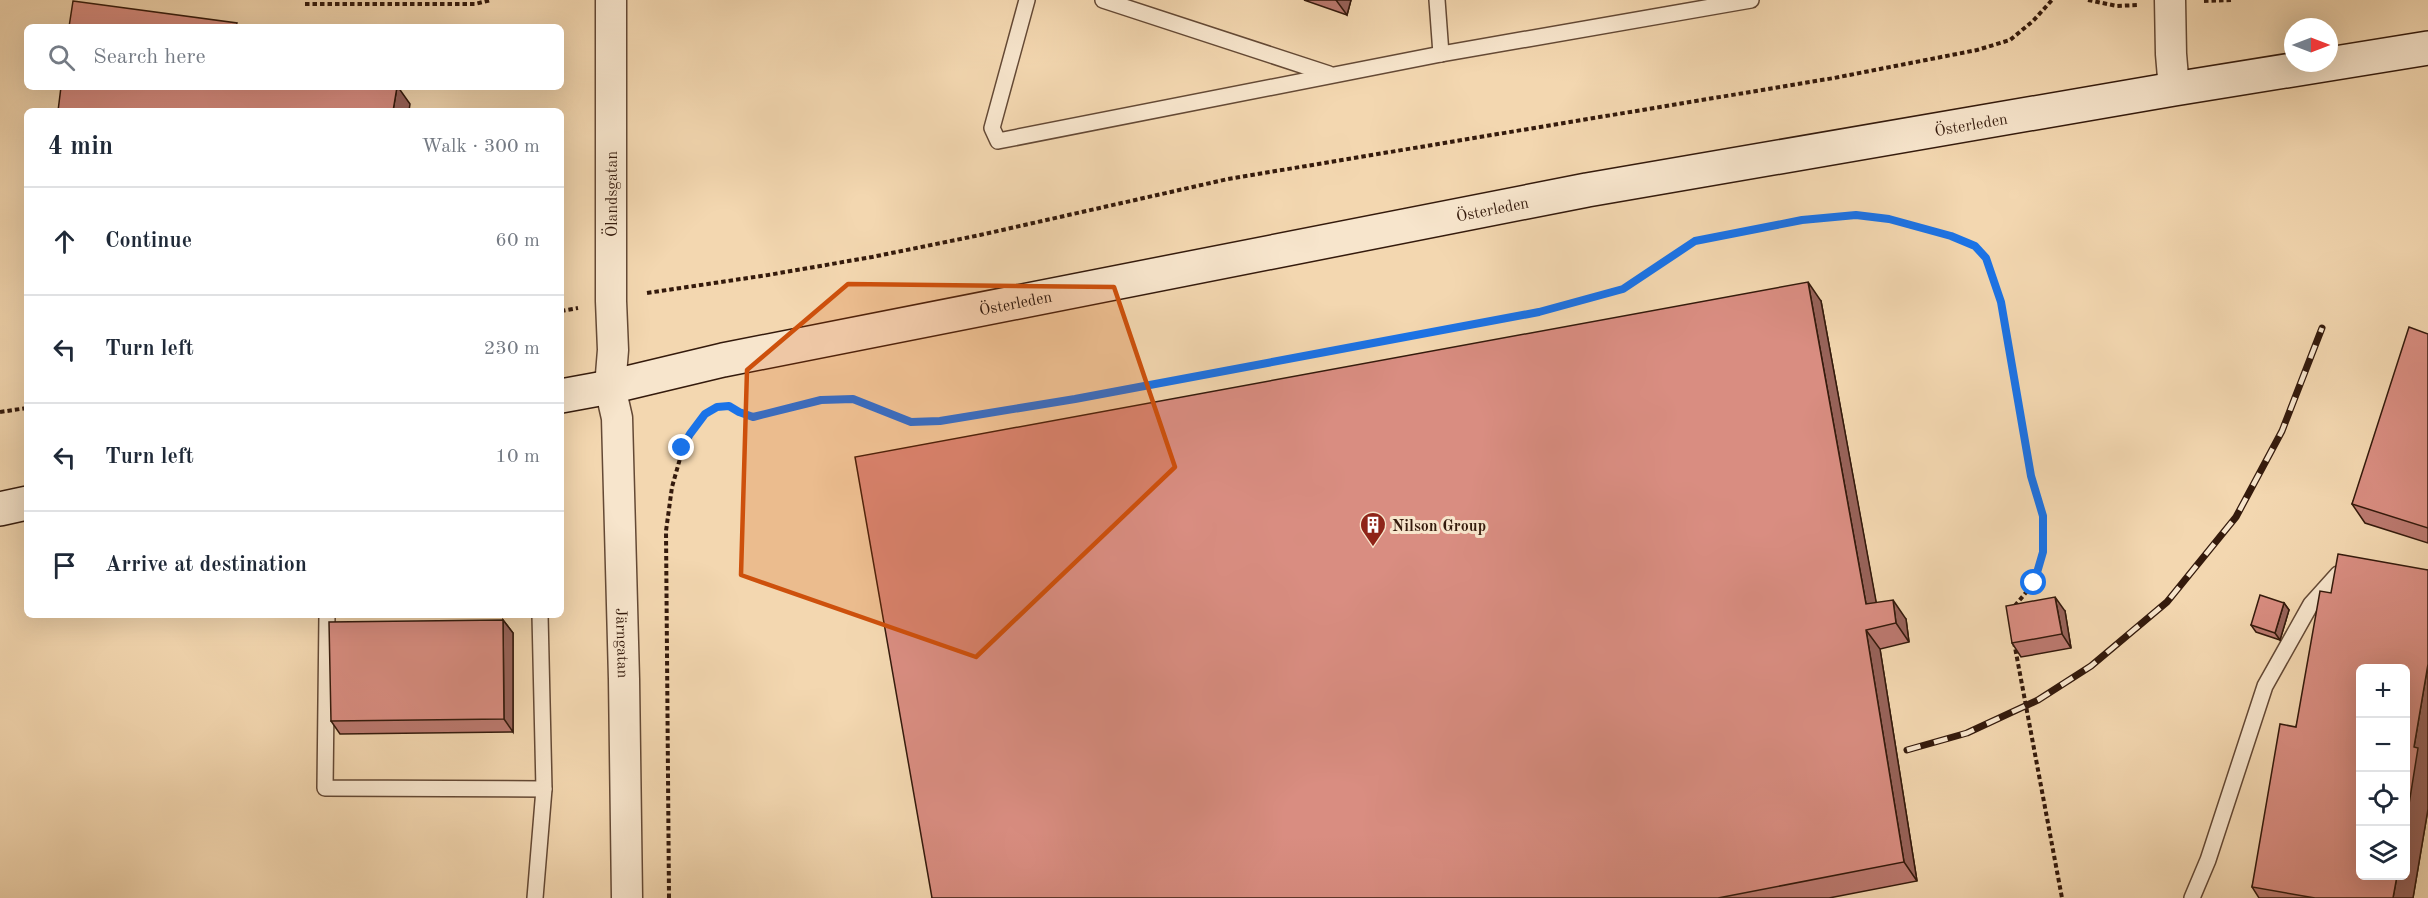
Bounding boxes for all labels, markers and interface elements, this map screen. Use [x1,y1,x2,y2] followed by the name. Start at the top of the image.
[2284,18,2338,72] north arrow
[24,24,564,90] search box
[45,41,78,74] icon: search
[93,46,206,68] text: Search here
[1933,112,2009,140] street label: Österleden
[48,134,113,160] text: 4 min
[421,137,540,157] text: Walk · 300 m
[601,151,621,237] street label: Ölandsgatan
[1454,196,1531,226] street label: Österleden
[48,225,81,258] icon: ahead
[105,230,192,252] text: Continue
[495,231,540,251] text: 60 m
[977,289,1054,319] street label: Österleden
[48,333,81,366] icon: left
[105,338,194,360] text: Turn left
[484,339,540,359] text: 230 m
[668,434,694,460] route end
[48,441,81,474] icon: left
[105,446,194,468] text: Turn left
[495,447,540,467] text: 10 m
[1358,510,1388,548] building icon: Nilson Group
[1392,519,1486,535] place label: Nilson Group
[48,549,81,582] icon: arrive
[105,554,307,576] text: Arrive at destination
[2020,569,2046,595] route start
[612,608,630,679] street label: Järngatan
[2356,664,2410,880] map controls
[2356,664,2410,718] button: +
[2356,718,2410,772] button: −
[2356,772,2410,826] button: locate
[2356,826,2410,880] button: layers

